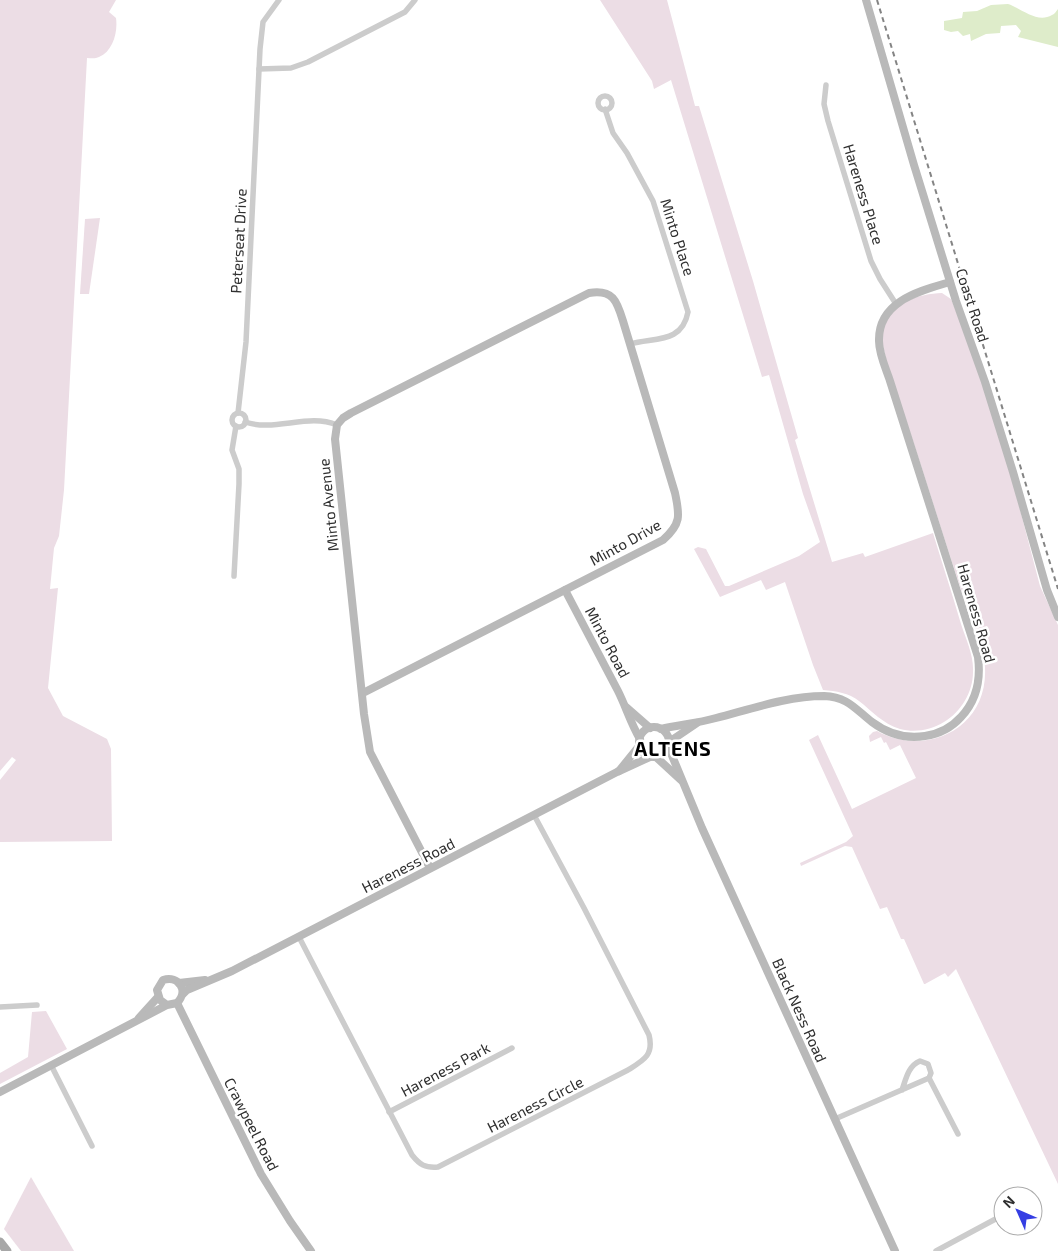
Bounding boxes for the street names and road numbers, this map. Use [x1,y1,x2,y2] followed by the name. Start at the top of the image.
[840,141,888,247] street label: Hareness Place
[226,188,250,294] street label: Peterseat Drive
[657,196,699,278] street label: Minto Place
[953,266,993,344] street label: Coast Road
[314,458,342,552] street label: Minto Avenue
[586,515,664,569] street label: Minto Drive
[954,561,1000,665] street label: Hareness Road
[582,603,634,681] street label: Minto Road
[358,834,458,896] street label: Hareness Road
[769,955,831,1065] street label: Black Ness Road
[397,1038,493,1100] street label: Hareness Park
[484,1072,586,1136] street label: Hareness Circle
[221,1074,283,1174] street label: Crawpeel Road

